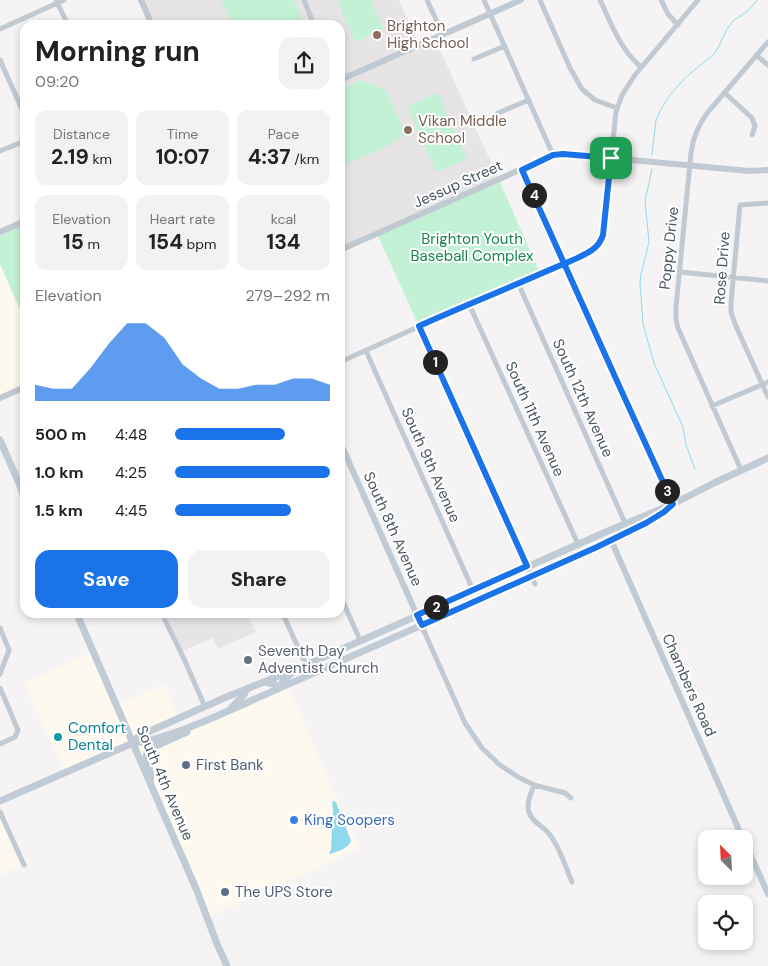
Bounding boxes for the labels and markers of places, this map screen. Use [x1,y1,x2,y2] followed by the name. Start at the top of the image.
[387,16,469,53] place label: Brighton High School
[371,29,383,41] marker: Brighton High School
[418,111,507,148] place label: Vikan Middle School
[402,124,414,136] marker: Vikan Middle School
[590,137,632,179] pin
[522,182,546,208] pin: 4
[422,350,448,374] pin: 1
[654,478,680,504] pin: 3
[424,594,448,620] pin: 2
[258,641,379,678] place label: Seventh Day Adventist Church
[242,654,254,666] marker: Seventh Day Adventist Church
[68,718,126,755] place label: Comfort Dental
[52,731,64,743] marker: Comfort Dental
[196,755,264,775] place label: First Bank
[180,759,192,771] marker: First Bank
[304,810,395,830] place label: King Soopers
[288,814,300,826] marker: King Soopers
[235,882,333,902] place label: The UPS Store
[219,886,231,898] marker: The UPS Store

